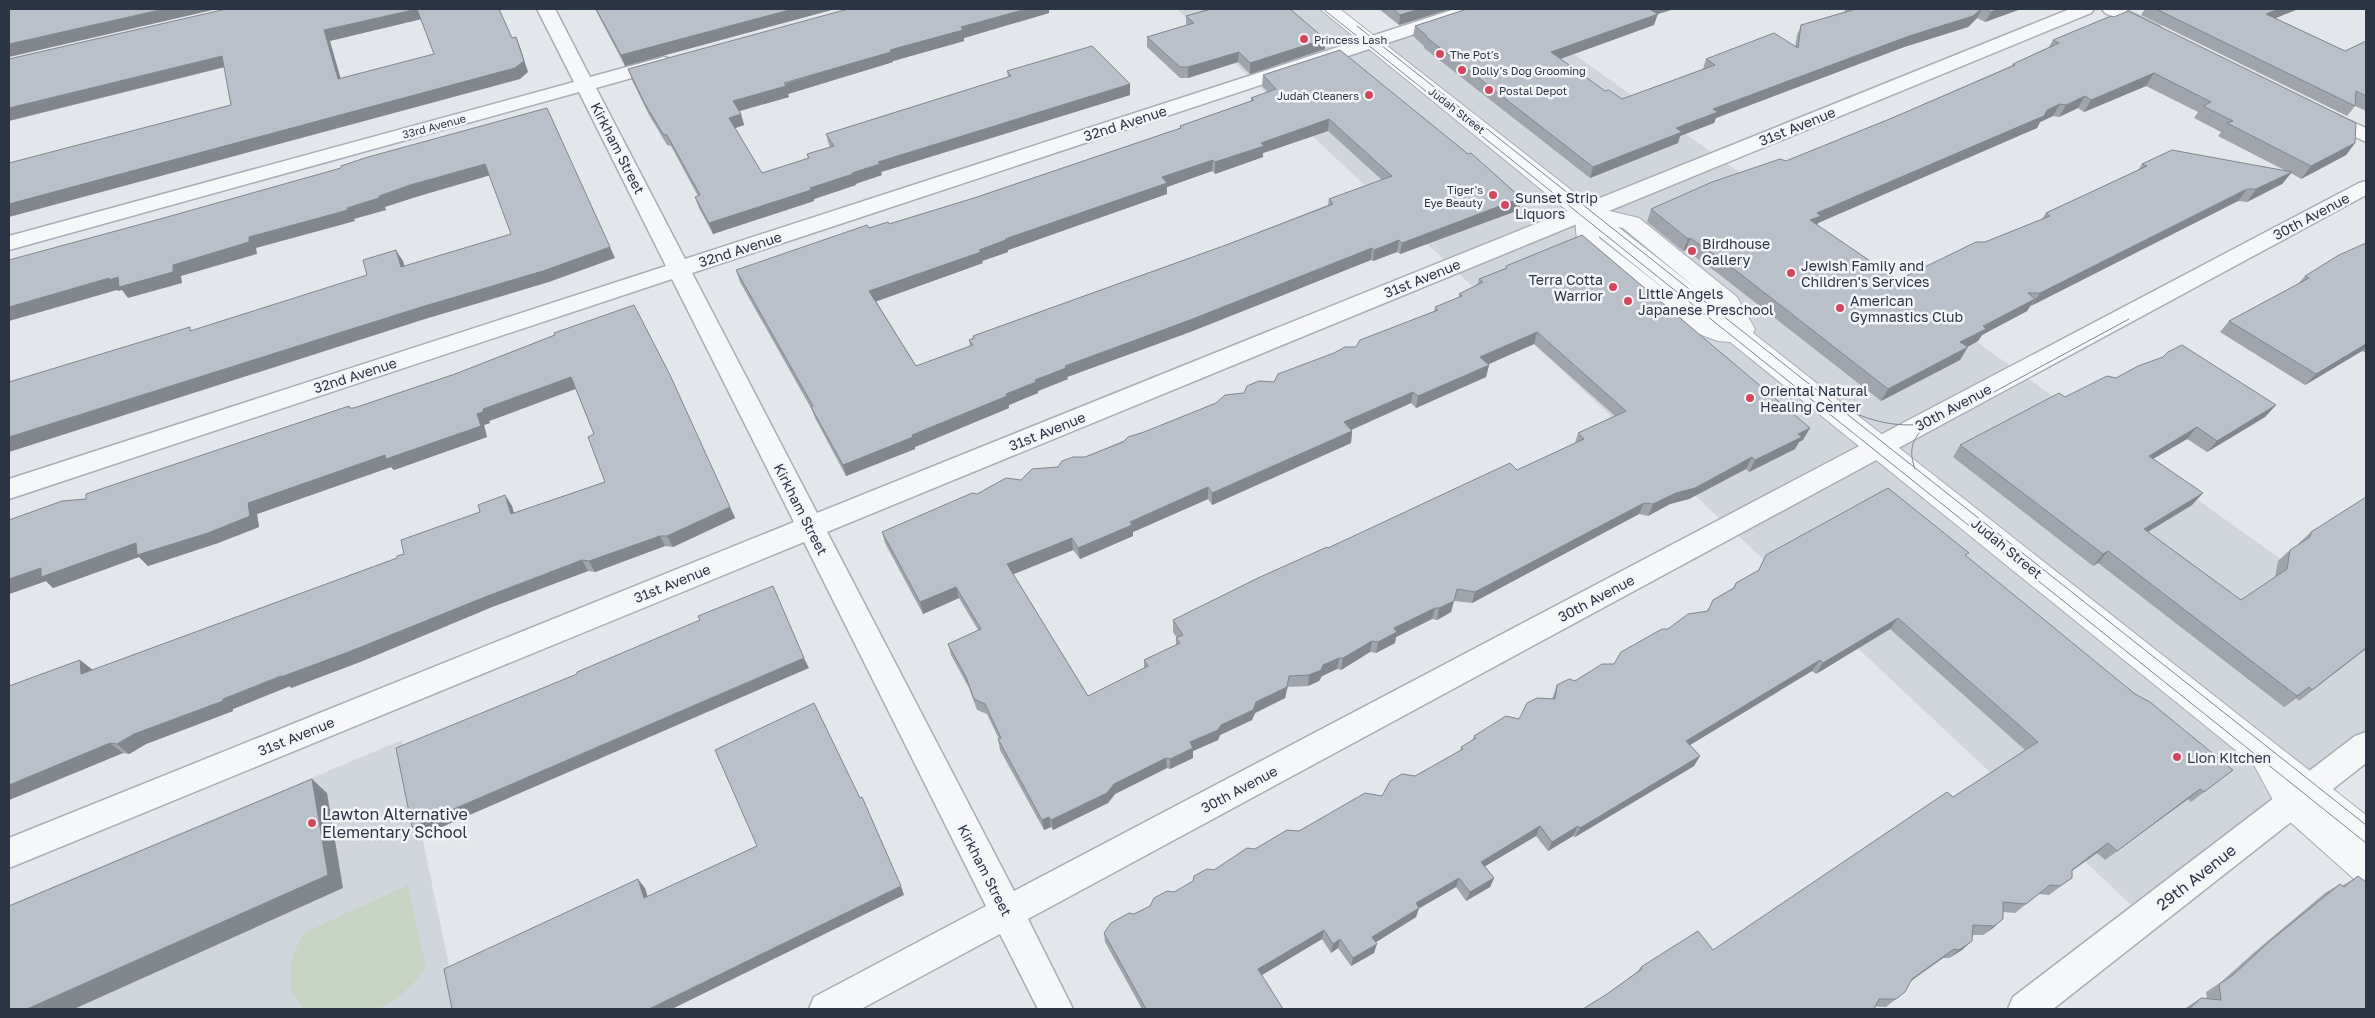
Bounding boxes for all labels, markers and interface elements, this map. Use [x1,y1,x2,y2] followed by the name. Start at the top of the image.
[1298,33,1310,45] marker: Princess Lash
[1314,33,1387,46] place label: Princess Lash
[1434,48,1446,60] marker: The Pot's
[1450,48,1499,61] place label: The Pot's
[1456,64,1468,76] marker: Dolly's Dog Grooming
[1472,64,1586,77] place label: Dolly's Dog Grooming
[1426,84,1488,136] street label: Judah Street
[1483,84,1495,96] marker: Postal Depot
[1499,84,1567,97] place label: Postal Depot
[1277,89,1359,102] place label: Judah Cleaners
[1363,89,1375,101] marker: Judah Cleaners
[588,99,648,197] street label: Kirkham Street
[1081,102,1169,144] street label: 32nd Avenue
[1756,103,1838,149] street label: 31st Avenue
[401,111,467,141] street label: 33rd Avenue
[1424,183,1483,209] place label: Tiger's Eye Beauty
[1487,189,1499,201] marker: Tiger's Eye Beauty
[1515,189,1598,222] place label: Sunset Strip Liquors
[2270,189,2352,243] street label: 30th Avenue
[1499,199,1511,211] marker: Sunset Strip Liquors
[696,228,784,270] street label: 32nd Avenue
[1702,235,1770,268] place label: Birdhouse Gallery
[1686,245,1698,257] marker: Birdhouse Gallery
[1381,255,1463,301] street label: 31st Avenue
[1801,257,1929,290] place label: Jewish Family and Children's Services
[1785,267,1797,279] marker: Jewish Family and Children's Services
[1528,271,1604,304] place label: Terra Cotta Warrior
[1607,281,1619,293] marker: Terra Cotta Warrior
[1638,285,1774,318] place label: Little Angels Japanese Preschool
[1850,292,1963,325] place label: American Gymnastics Club
[1622,295,1634,307] marker: Little Angels Japanese Preschool
[1834,302,1846,314] marker: American Gymnastics Club
[311,354,399,396] street label: 32nd Avenue
[1912,380,1994,434] street label: 30th Avenue
[1760,382,1868,415] place label: Oriental Natural Healing Center
[1744,392,1756,404] marker: Oriental Natural Healing Center
[1006,408,1088,454] street label: 31st Avenue
[771,460,831,558] street label: Kirkham Street
[1968,514,2046,582] street label: Judah Street
[631,560,713,606] street label: 31st Avenue
[1555,571,1637,625] street label: 30th Avenue
[255,713,337,759] street label: 31st Avenue
[2187,749,2271,766] place label: Lion Kitchen
[2171,751,2183,763] marker: Lion Kitchen
[1198,762,1280,816] street label: 30th Avenue
[322,804,468,842] place label: Lawton Alternative Elementary School
[306,817,318,829] marker: Lawton Alternative Elementary School
[955,821,1015,919] street label: Kirkham Street
[2152,840,2240,914] street label: 29th Avenue

